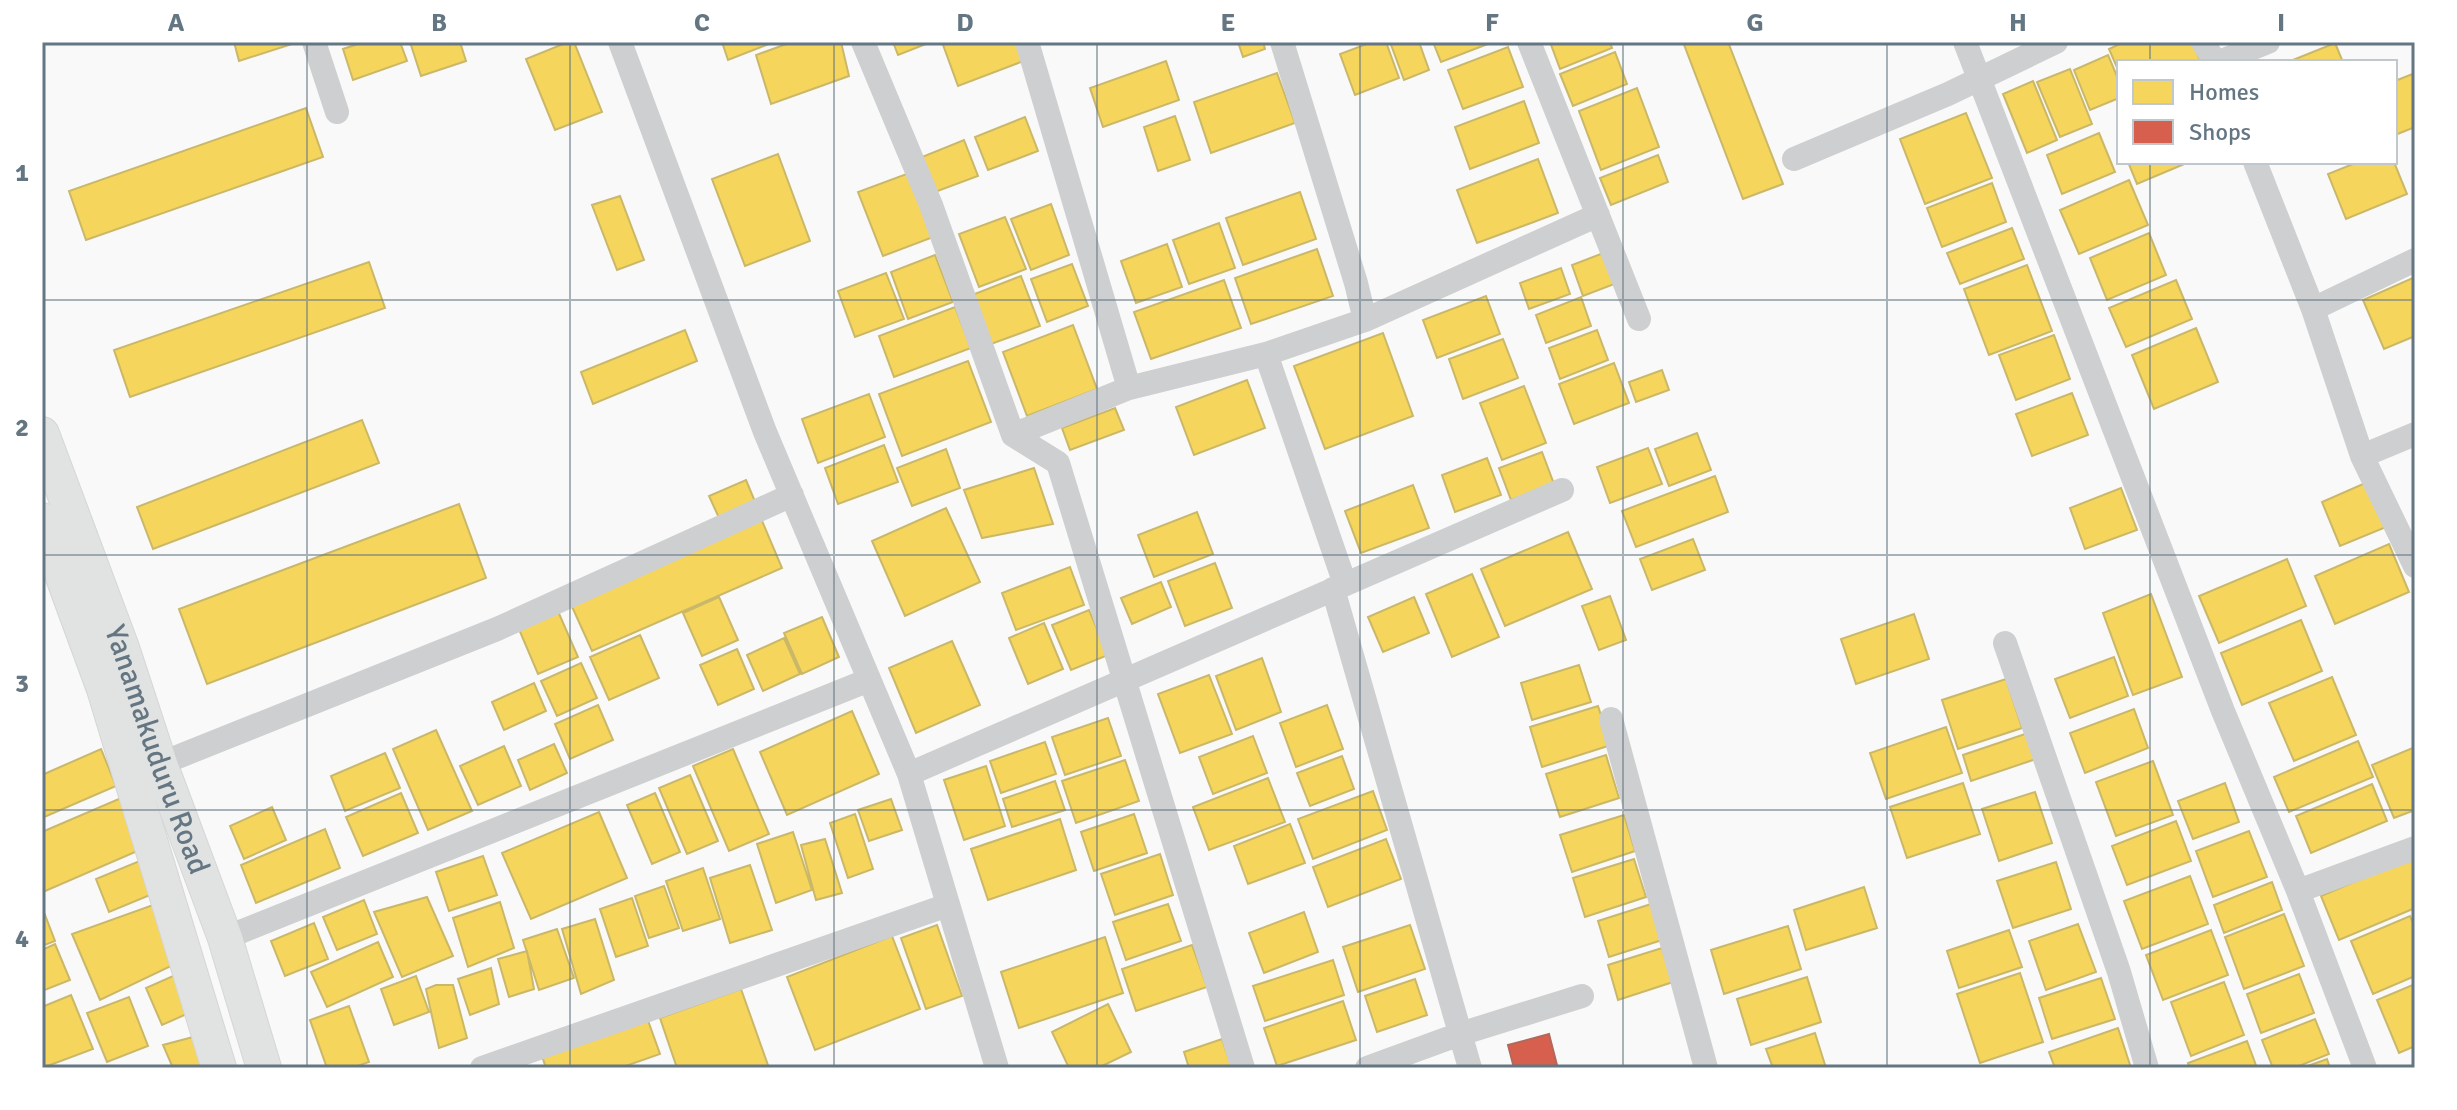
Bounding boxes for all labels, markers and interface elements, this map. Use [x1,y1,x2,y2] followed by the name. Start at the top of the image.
[168,7,185,39] text: A
[431,7,447,39] text: B
[694,7,710,39] text: C
[956,7,974,39] text: D
[1221,7,1235,39] text: E
[1485,7,1499,39] text: F
[1746,7,1764,39] text: G
[2009,7,2027,39] text: H
[2277,7,2285,39] text: I
[2117,60,2397,164] legend
[2189,77,2259,107] text: Homes
[2189,117,2251,147] text: Shops
[15,157,29,189] text: 1
[15,412,29,444] text: 2
[97,620,218,879] street label: Yanamakuduru Road
[15,668,29,700] text: 3
[15,923,29,955] text: 4

